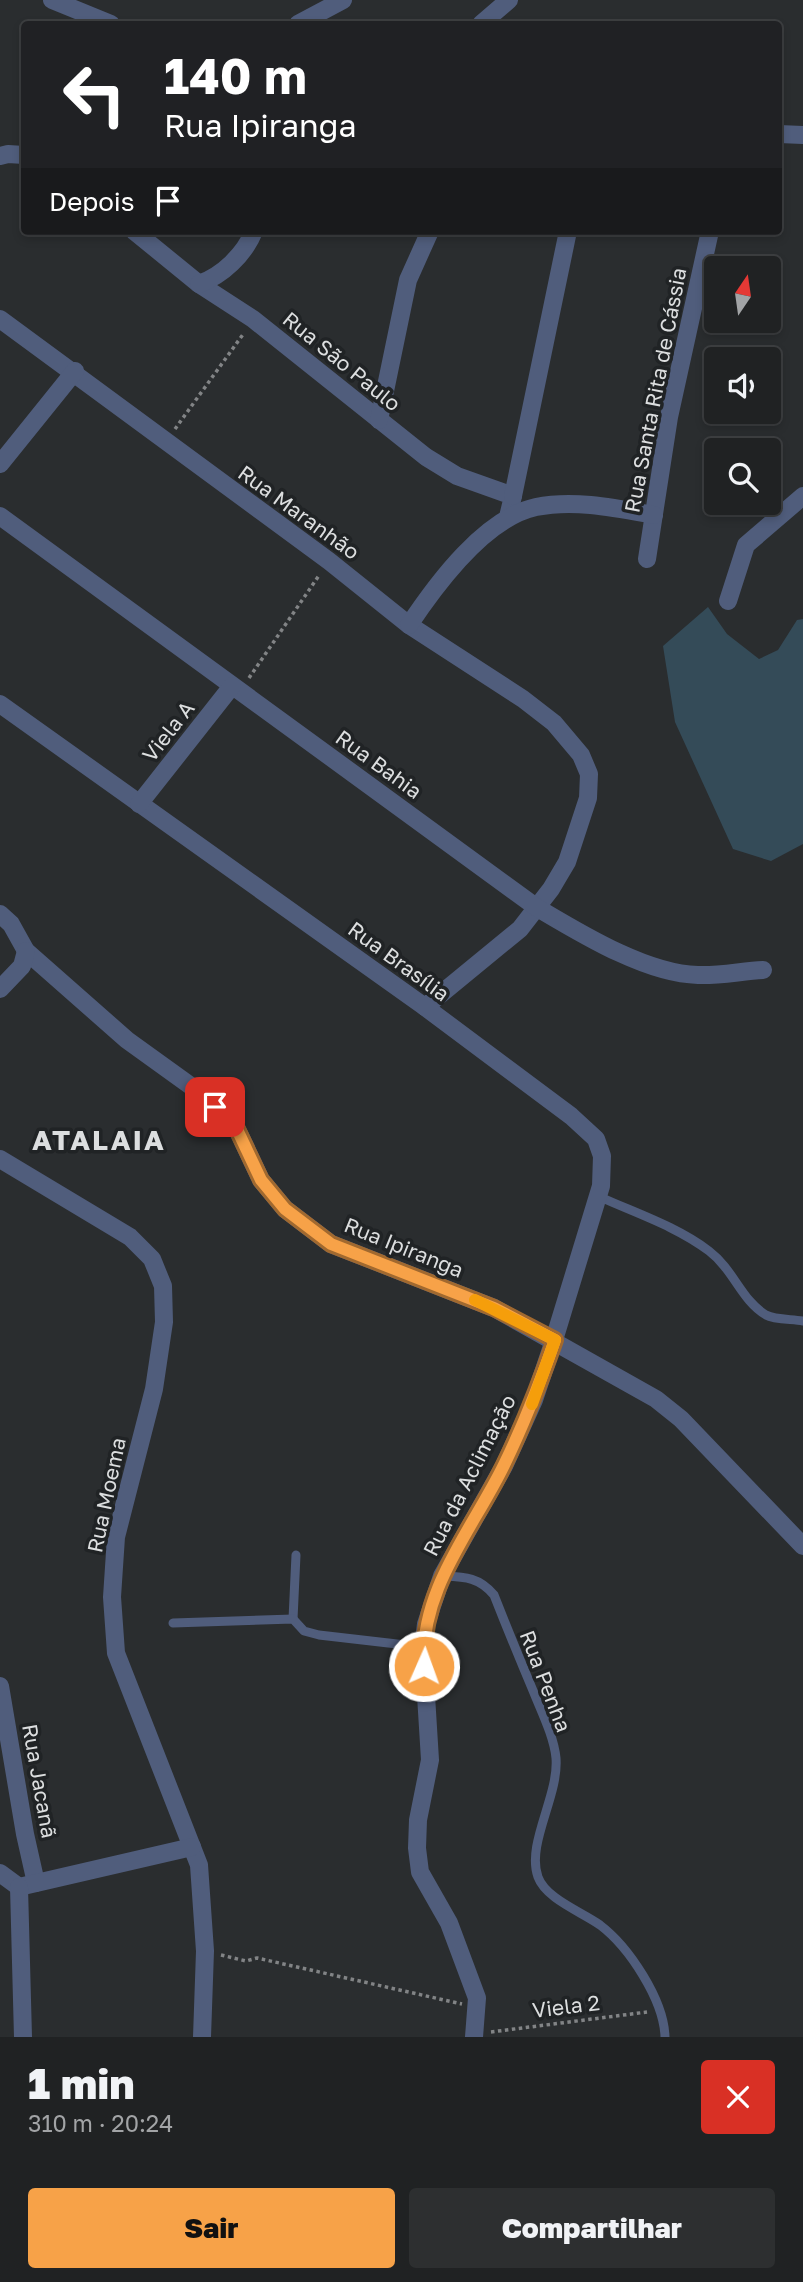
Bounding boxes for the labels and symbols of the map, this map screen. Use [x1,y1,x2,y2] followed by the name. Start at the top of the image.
[704,256,780,332] north arrow
[618,265,692,515] street label: Rua Santa Rita de Cássia
[278,306,406,416] street label: Rua São Paulo
[233,459,365,565] street label: Rua Maranhão
[136,695,200,767] street label: Viela A
[331,724,427,804] street label: Rua Bahia
[343,916,455,1006] street label: Rua Brasília
[185,1077,245,1137] pin
[32,1123,166,1156] district label: ATALAIA
[341,1211,467,1283] street label: Rua Ipiranga
[417,1390,521,1560] street label: Rua da Aclimação
[81,1435,131,1555] street label: Rua Moema
[515,1626,577,1736] street label: Rua Penha
[387,1629,461,1703] position arrow
[17,1722,63,1840] street label: Rua Jacanã
[531,1989,601,2023] street label: Viela 2

